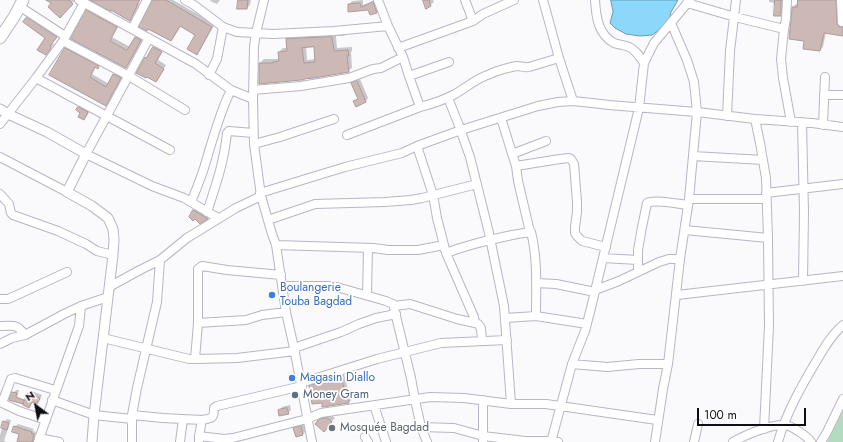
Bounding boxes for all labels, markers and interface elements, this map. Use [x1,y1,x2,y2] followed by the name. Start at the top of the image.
[280,281,352,309] place label: Boulangerie Touba Bagdad
[267,290,277,300] marker: Boulangerie Touba Bagdad
[300,371,375,385] place label: Magasin Diallo
[287,373,297,383] marker: Magasin Diallo
[16,386,56,426] north arrow
[22,387,38,405] text: N
[303,388,369,402] place label: Money Gram
[290,390,300,400] marker: Money Gram
[699,400,808,426] scale bar
[704,406,737,424] text: 100 m
[340,421,429,435] place label: Mosquée Bagdad
[327,423,337,433] marker: Mosquée Bagdad

